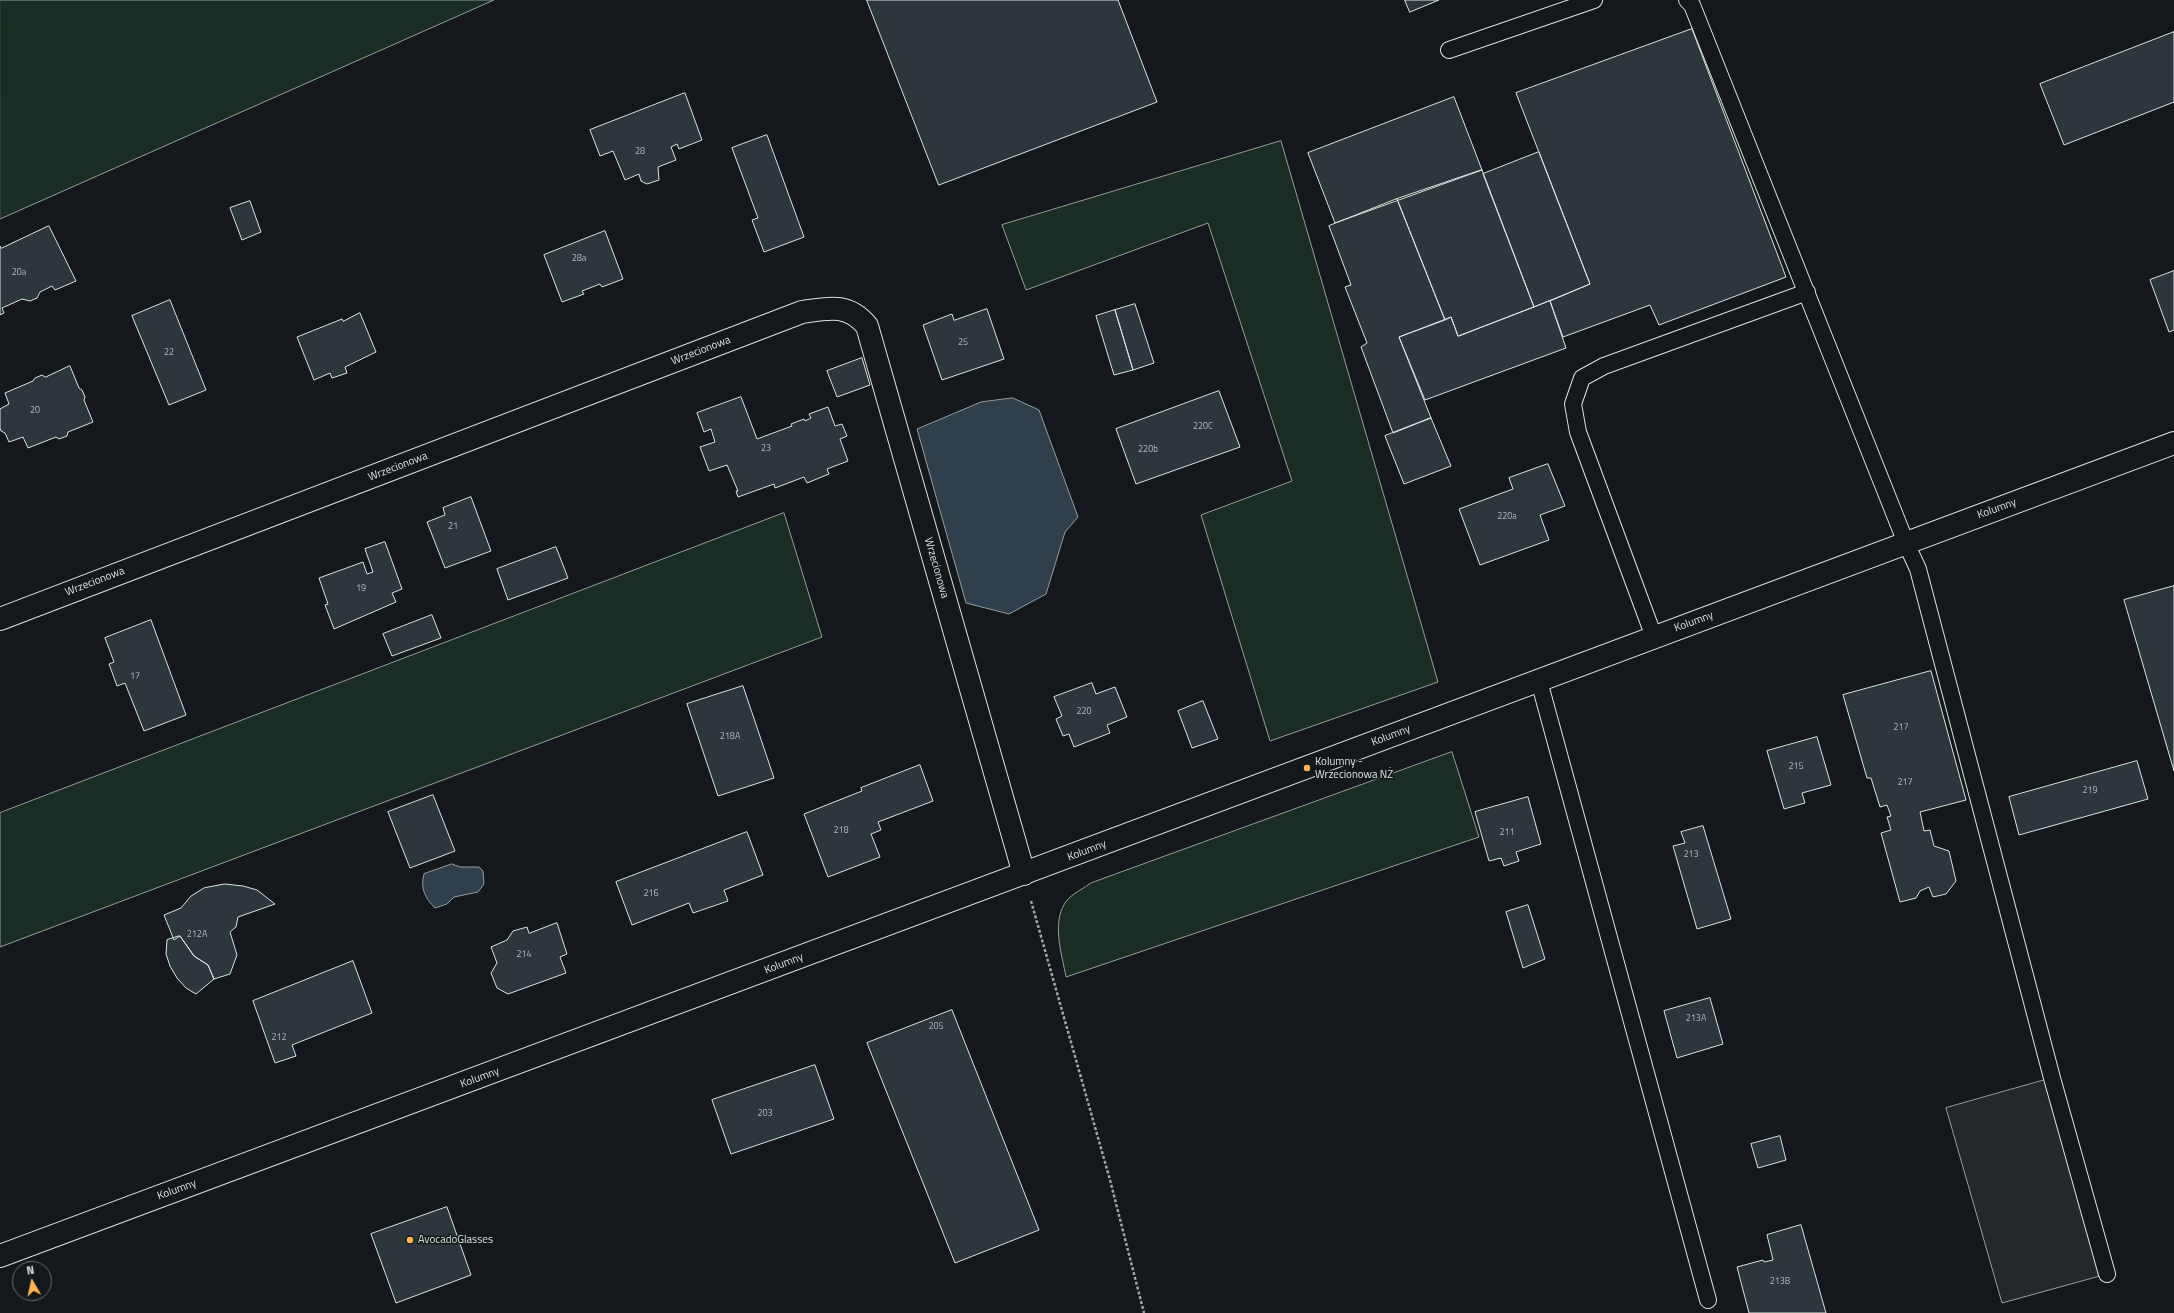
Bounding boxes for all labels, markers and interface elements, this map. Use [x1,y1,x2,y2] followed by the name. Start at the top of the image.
[635,147,645,157] house number: 28
[572,254,586,264] house number: 28a
[12,268,26,278] house number: 20a
[669,334,733,368] street label: Wrzecionowa
[958,338,968,348] house number: 25
[164,348,174,358] house number: 22
[30,406,40,416] house number: 20
[1193,422,1213,432] house number: 220C
[761,444,771,454] house number: 23
[1138,445,1158,455] house number: 220b
[366,450,430,484] street label: Wrzecionowa
[1976,496,2018,522] street label: Kolumny
[1497,512,1517,522] house number: 220a
[448,522,458,532] house number: 21
[921,536,951,600] street label: Wrzecionowa
[63,565,127,599] street label: Wrzecionowa
[356,584,366,594] house number: 19
[1673,609,1715,635] street label: Kolumny
[130,672,140,682] house number: 17
[1076,707,1092,717] house number: 220
[1370,723,1412,749] street label: Kolumny
[1893,723,1909,733] house number: 217
[720,732,740,742] house number: 218A
[1315,755,1393,781] place label: Kolumny - Wrzecionowa NŻ
[1788,762,1804,772] house number: 215
[1302,763,1312,773] marker: Kolumny - Wrzecionowa NŻ
[1897,778,1913,788] house number: 217
[2082,786,2098,796] house number: 219
[833,826,849,836] house number: 218
[1499,828,1515,838] house number: 211
[1066,838,1108,864] street label: Kolumny
[1683,850,1699,860] house number: 213
[643,889,659,899] house number: 216
[187,930,207,940] house number: 212A
[516,950,532,960] house number: 214
[763,951,805,977] street label: Kolumny
[1686,1014,1706,1024] house number: 213A
[928,1022,944,1032] house number: 205
[271,1033,287,1043] house number: 212
[459,1065,501,1091] street label: Kolumny
[757,1109,773,1119] house number: 203
[156,1177,198,1203] street label: Kolumny
[418,1233,493,1247] place label: AvocadoGlasses
[405,1235,415,1245] marker: AvocadoGlasses
[12,1261,52,1301] north arrow
[25,1262,35,1279] text: N
[1770,1277,1790,1287] house number: 213B

